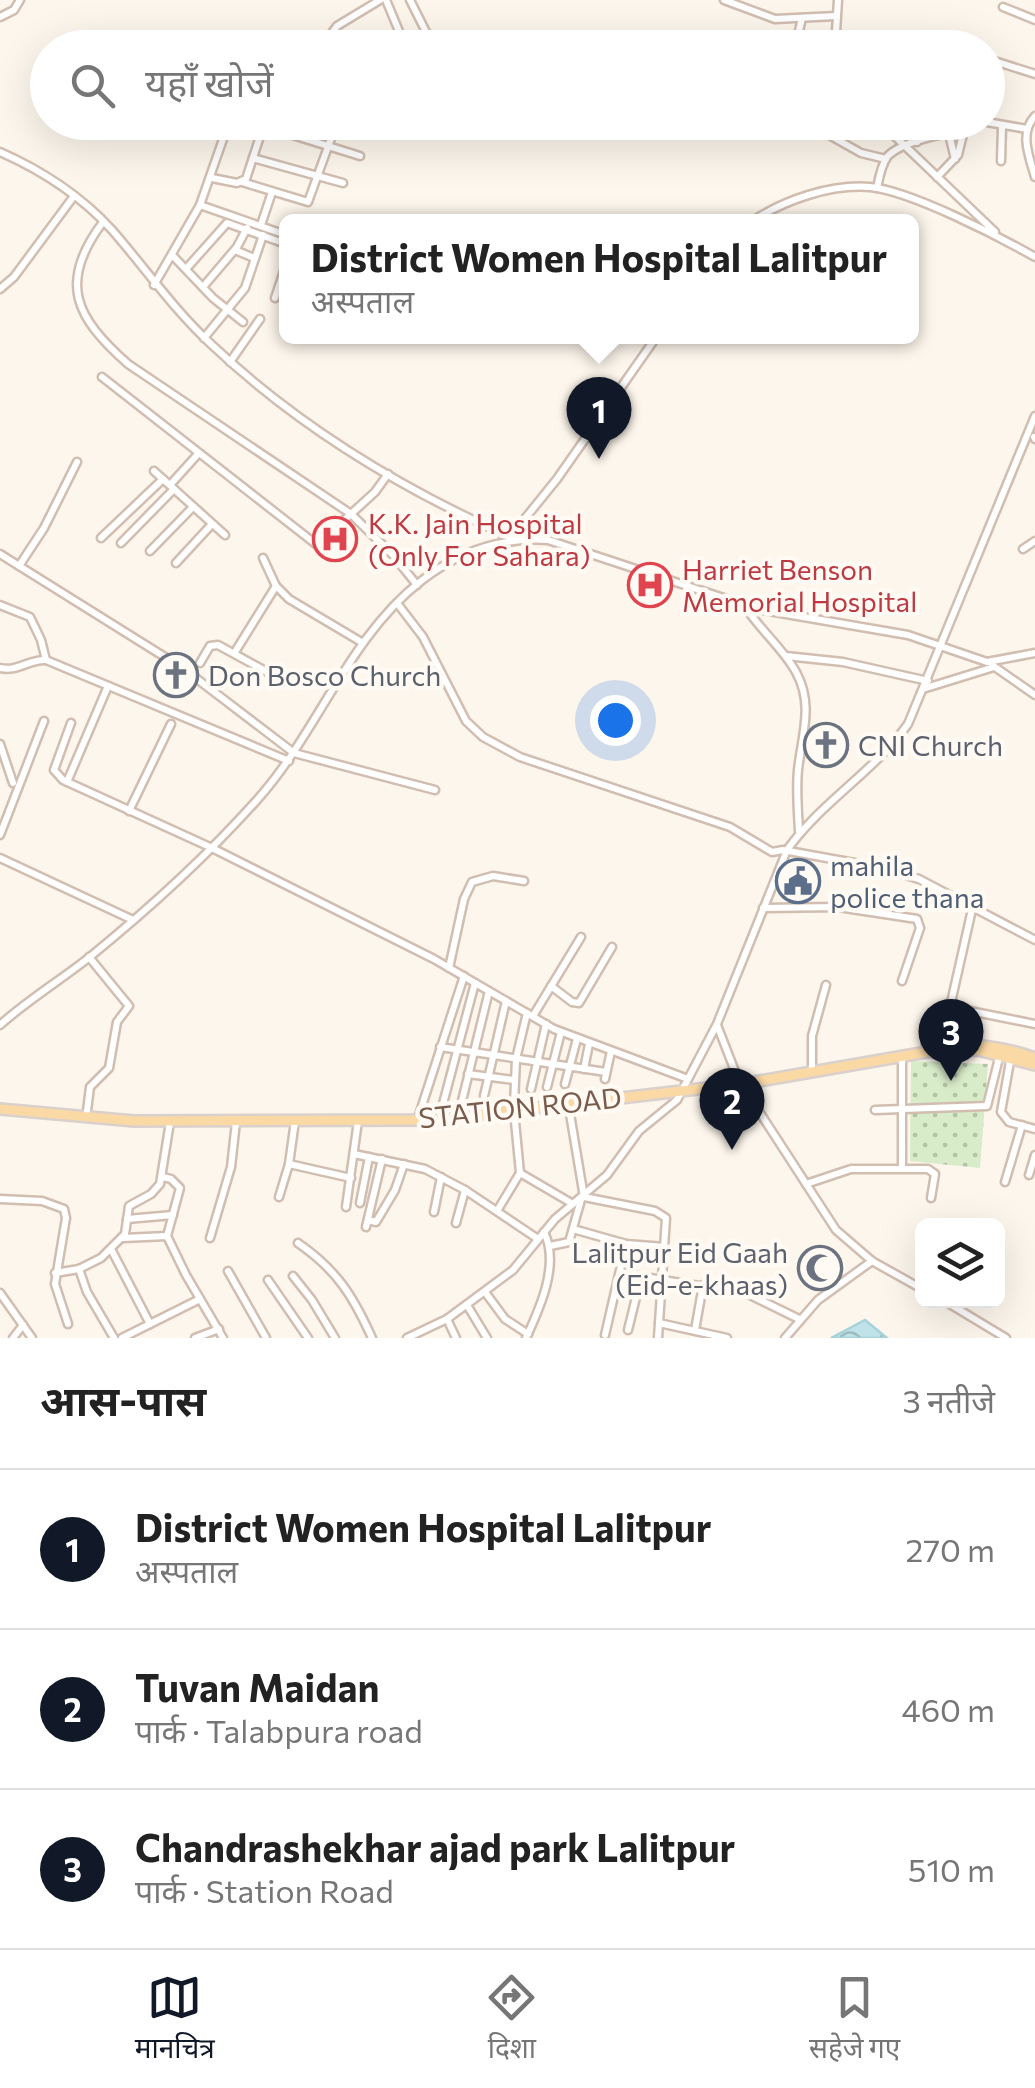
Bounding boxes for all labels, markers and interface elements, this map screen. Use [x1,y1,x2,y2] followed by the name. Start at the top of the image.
[30,30,1005,140] search box
[65,58,120,113] icon: search
[145,58,273,105] text: यहाँ खोजें
[279,214,919,344] popup
[311,233,887,280] text: District Women Hospital Lalitpur
[311,280,414,320] text: अस्पताल
[566,376,632,459] pin: 1
[368,506,590,572] place label: K.K. Jain Hospital (Only For Sahara)
[312,516,358,562] hospital icon: K.K. Jain Hospital (Only For Sahara)
[682,552,917,618] place label: Harriet Benson Memorial Hospital
[627,562,673,608] hospital icon: Harriet Benson Memorial Hospital
[153,652,199,698] church icon: Don Bosco Church
[208,658,441,692] place label: Don Bosco Church
[590,695,641,746] your location
[803,722,849,768] church icon: CNI Church
[858,728,1003,762] place label: CNI Church
[830,848,984,914] place label: mahila police thana
[775,858,821,904] public building icon: mahila police thana
[918,998,984,1081] pin: 3
[700,1068,764,1150] pin: 2
[417,1079,623,1135] street label: STATION ROAD
[915,1218,1005,1308] map controls
[915,1218,1005,1308] button: layers
[572,1235,788,1301] place label: Lalitpur Eid Gaah (Eid-e-khaas)
[797,1245,843,1291] mosque icon: Lalitpur Eid Gaah (Eid-e-khaas)
[40,1373,206,1425] text: आस-पास
[903,1380,995,1420] text: 3 नतीजे
[135,1503,711,1550] text: District Women Hospital Lalitpur
[65,1529,80,1569] text: 1
[906,1529,995,1569] text: 270 m
[135,1550,238,1590] text: अस्पताल
[135,1663,379,1710] text: Tuvan Maidan
[63,1689,82,1729] text: 2
[901,1689,995,1729] text: 460 m
[135,1710,423,1750] text: पार्क · Talabpura road
[135,1823,735,1870] text: Chandrashekhar ajad park Lalitpur
[63,1849,82,1889] text: 3
[908,1849,995,1889] text: 510 m
[135,1870,394,1910] text: पार्क · Station Road
[135,1970,215,2069] tab: मानचित्र
[484,1970,539,2069] tab: दिशा
[809,1970,900,2069] tab: सहेजे गए

